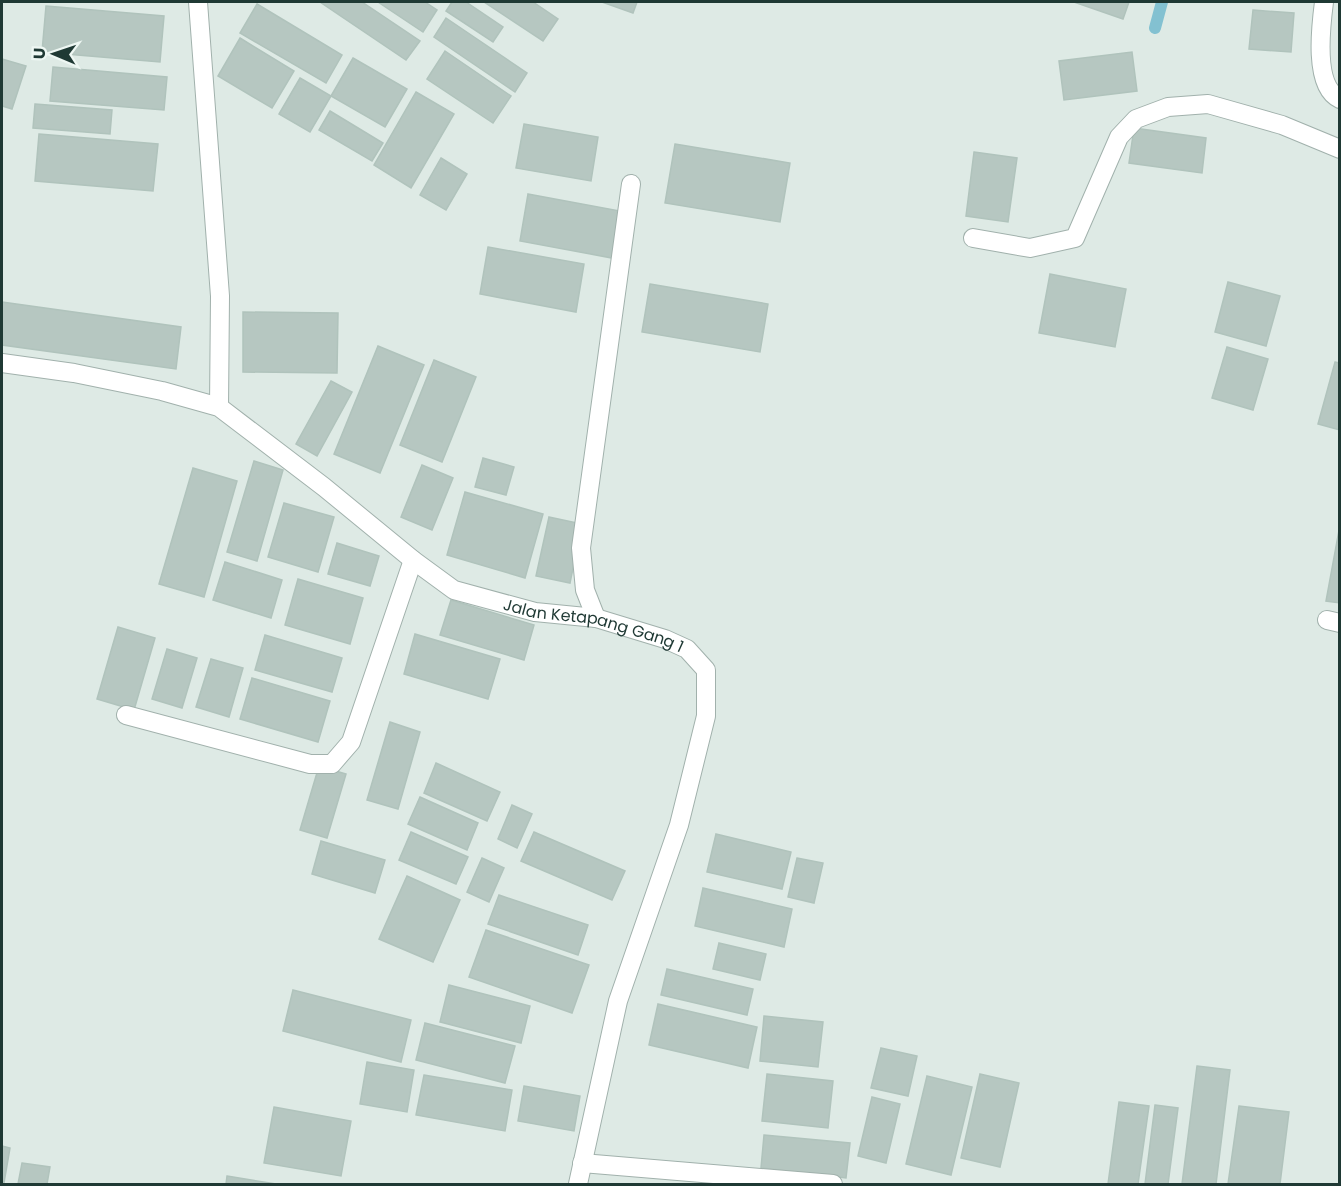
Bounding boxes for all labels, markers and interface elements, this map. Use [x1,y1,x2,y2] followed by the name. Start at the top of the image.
[24,24,84,84] north arrow
[28,47,51,60] text: U
[501,593,688,658] street label: Jalan Ketapang Gang 1

